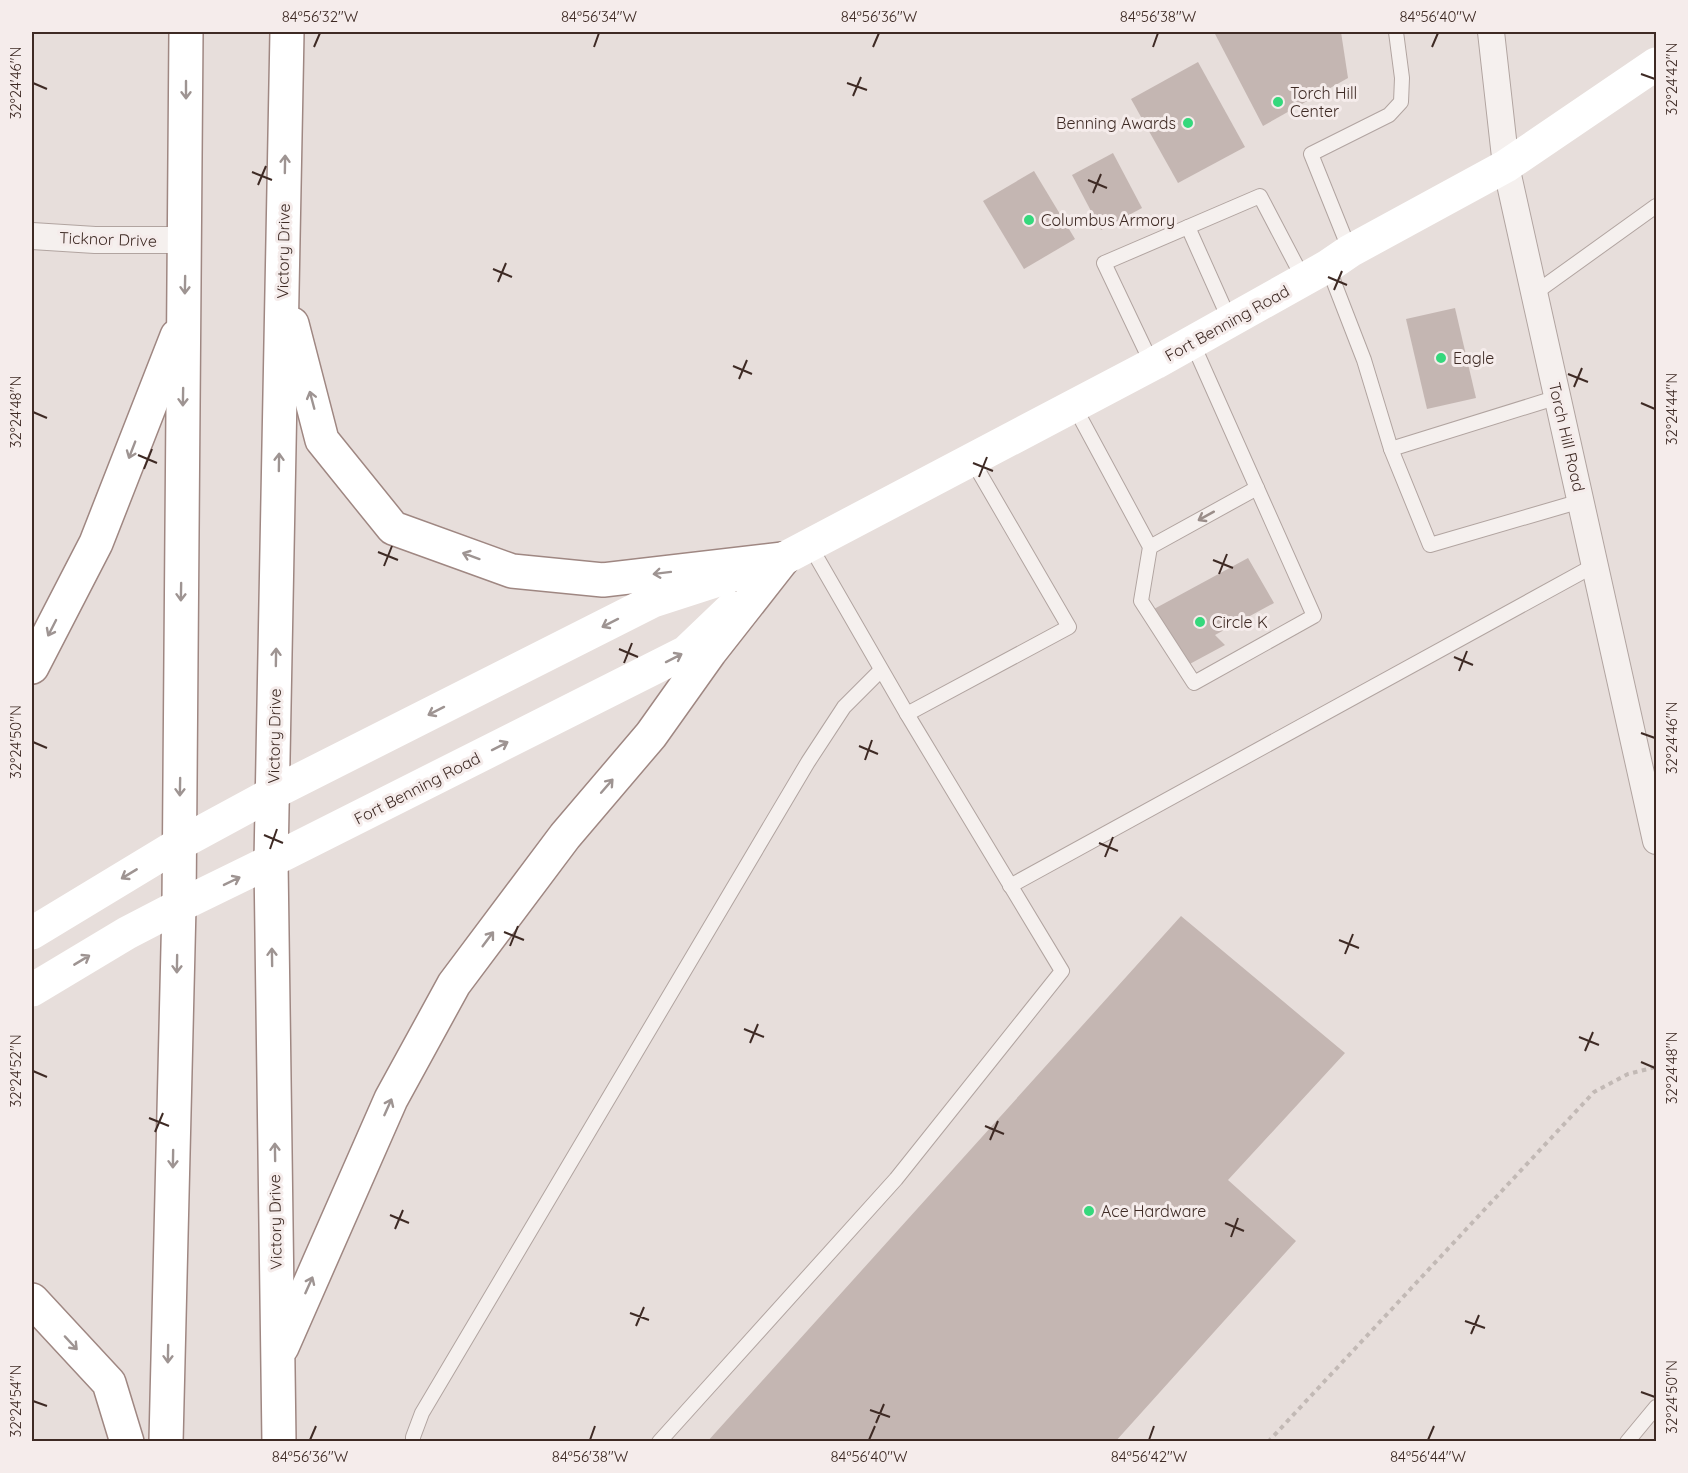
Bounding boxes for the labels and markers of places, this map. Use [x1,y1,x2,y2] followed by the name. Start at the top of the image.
[1290,83,1357,121] place label: Torch Hill Center
[1271,95,1285,109] marker: Torch Hill Center
[1056,113,1176,133] place label: Benning Awards
[1181,116,1195,130] marker: Benning Awards
[1041,210,1175,230] place label: Columbus Armory
[1022,213,1036,227] marker: Columbus Armory
[1453,348,1494,368] place label: Eagle
[1434,351,1448,365] marker: Eagle
[1212,612,1268,632] place label: Circle K
[1193,615,1207,629] marker: Circle K
[1101,1201,1206,1221] place label: Ace Hardware
[1082,1204,1096,1218] marker: Ace Hardware

